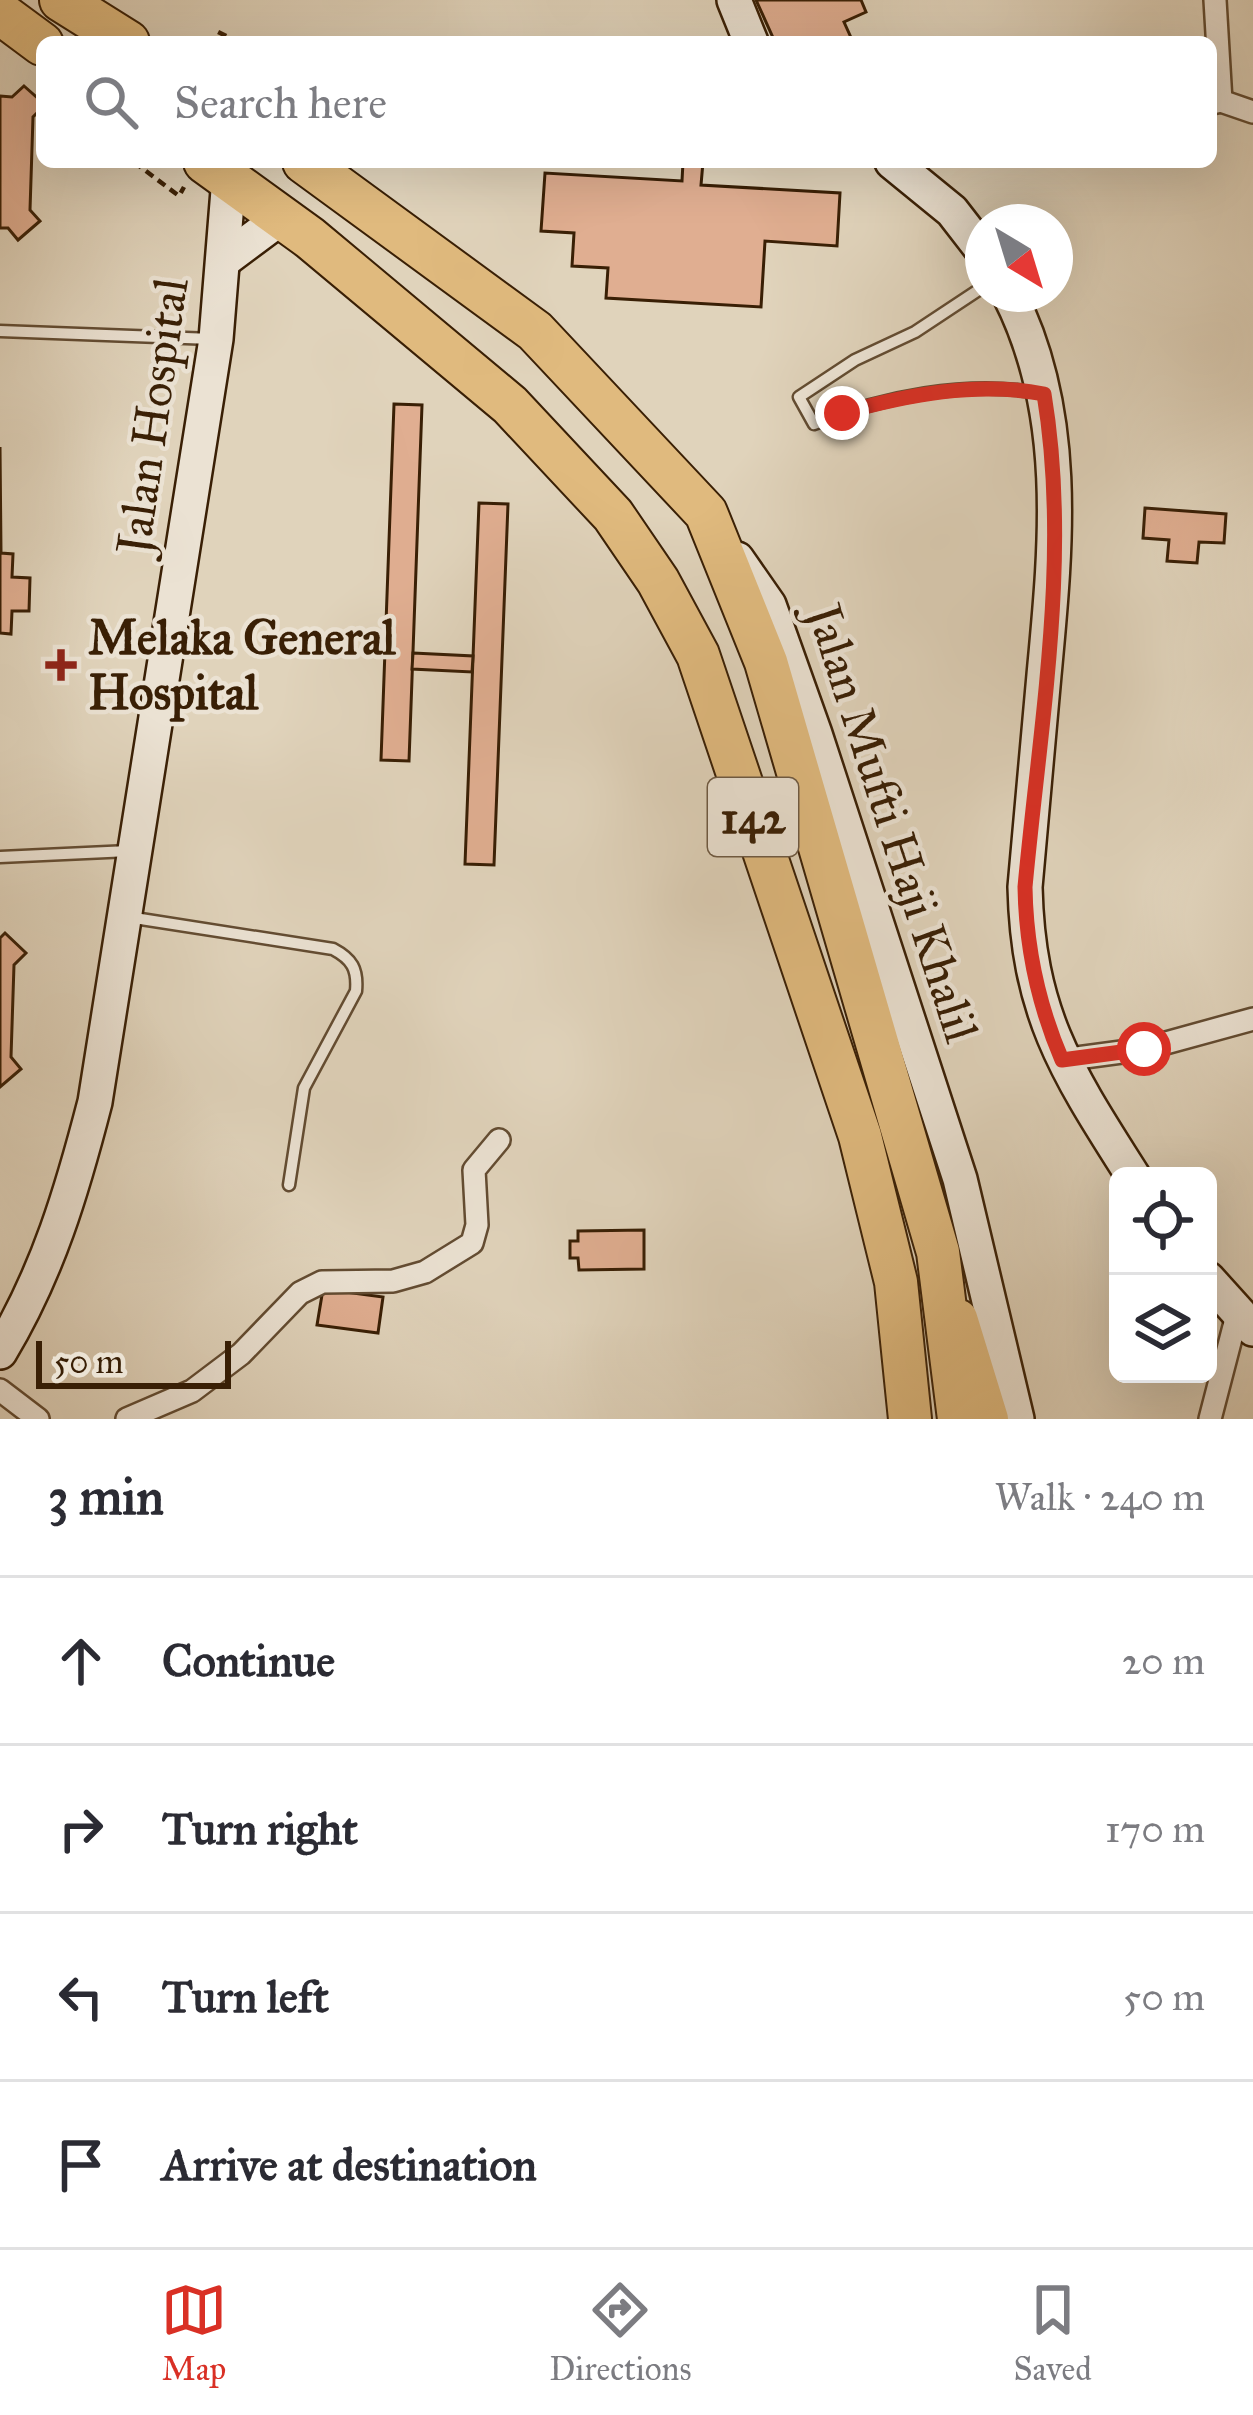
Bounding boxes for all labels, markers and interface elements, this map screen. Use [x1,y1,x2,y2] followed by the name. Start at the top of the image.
[36,36,1217,168] search box
[78,69,144,135] icon: search
[174,75,387,130] text: Search here
[965,204,1073,312] north arrow
[103,274,201,563] street label: Jalan Hospital
[815,386,869,440] route end
[793,592,992,1049] street label: Jalan Mufti Haji Khalil
[88,608,396,722] place label: Melaka General Hospital
[45,649,77,681] marker: Melaka General Hospital
[708,778,798,856] road number: 142
[1117,1022,1171,1076] route start
[1109,1167,1217,1383] map controls
[1109,1167,1217,1275] button: locate
[1109,1275,1217,1383] button: layers
[36,1335,231,1388] scale bar
[54,1342,123,1382] text: 50 m
[48,1466,164,1528] text: 3 min
[995,1473,1205,1521] text: Walk · 240 m
[48,1628,114,1694] icon: ahead
[162,1633,335,1688] text: Continue
[1122,1637,1205,1685] text: 20 m
[48,1796,114,1862] icon: right
[162,1801,358,1856] text: Turn right
[1105,1805,1205,1853] text: 170 m
[48,1964,114,2030] icon: left
[162,1969,329,2024] text: Turn left
[1123,1973,1205,2021] text: 50 m
[48,2132,114,2198] icon: arrive
[162,2137,537,2192] text: Arrive at destination
[161,2277,227,2389] tab: Map
[549,2277,691,2389] tab: Directions
[1014,2277,1092,2389] tab: Saved

